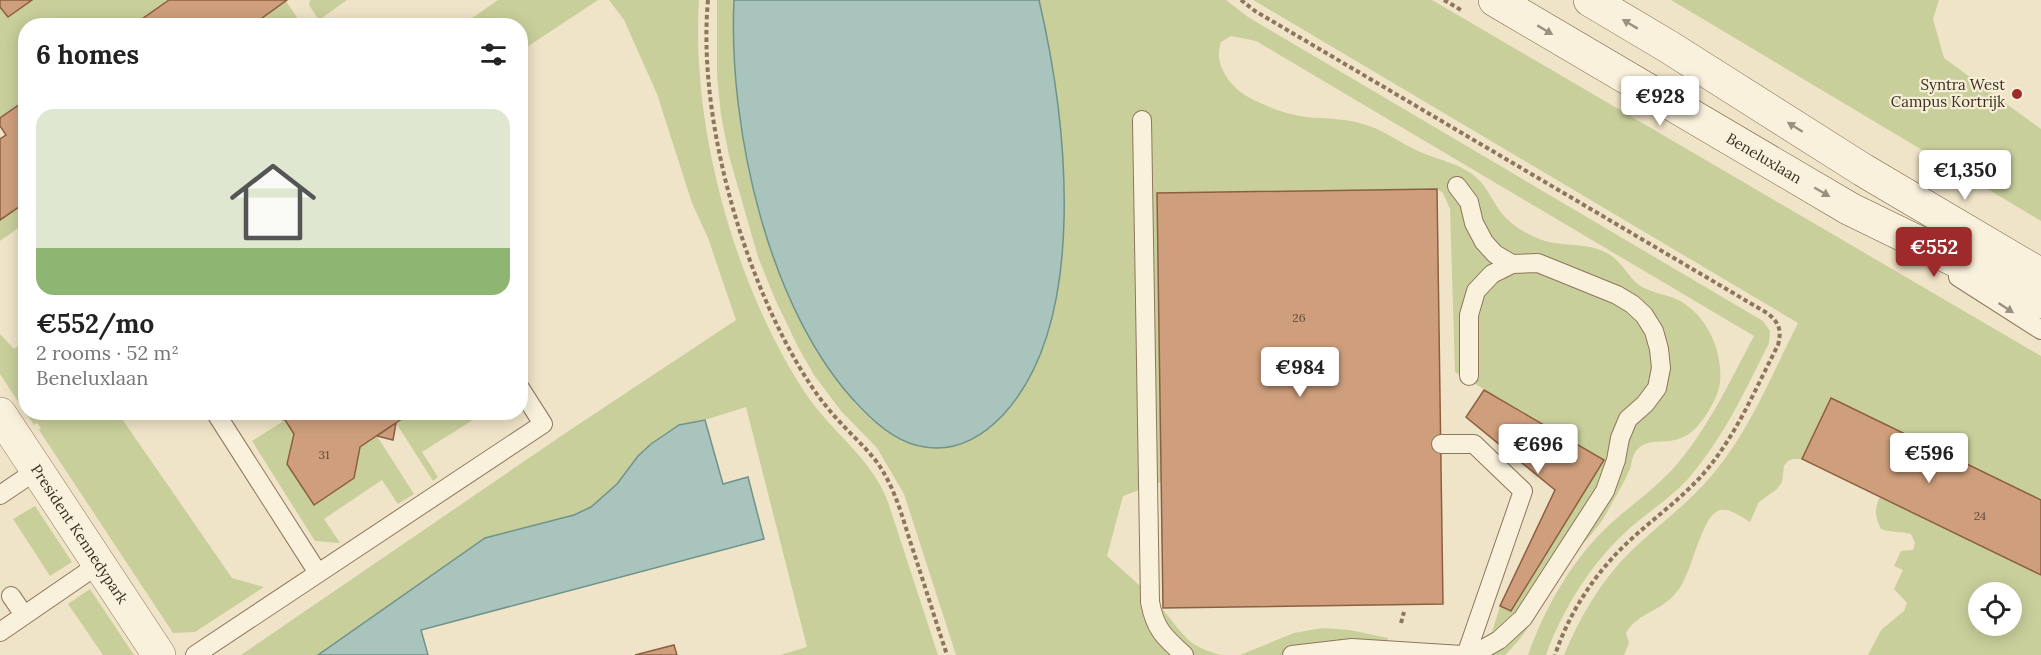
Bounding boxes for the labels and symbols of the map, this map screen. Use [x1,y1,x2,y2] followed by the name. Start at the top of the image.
[1621,19,1638,29] one-way arrow
[1537,24,1553,35] one-way arrow
[1891,75,2005,111] place label: Syntra West Campus Kortrijk
[1624,76,1696,127] pin: €928
[2010,87,2024,101] marker: Syntra West Campus Kortrijk
[1787,122,1804,133] one-way arrow
[1723,128,1805,187] street label: Beneluxlaan
[1916,150,2014,201] pin: €1,350
[1814,187,1830,198] one-way arrow
[1898,227,1970,278] pin: €552
[1998,302,2014,313] one-way arrow
[1292,310,1306,325] house number: 26
[1264,347,1336,398] pin: €984
[1502,424,1574,475] pin: €696
[1893,433,1965,484] pin: €596
[318,447,330,462] house number: 31
[27,461,133,607] street label: President Kennedypark
[1974,508,1987,523] house number: 24

